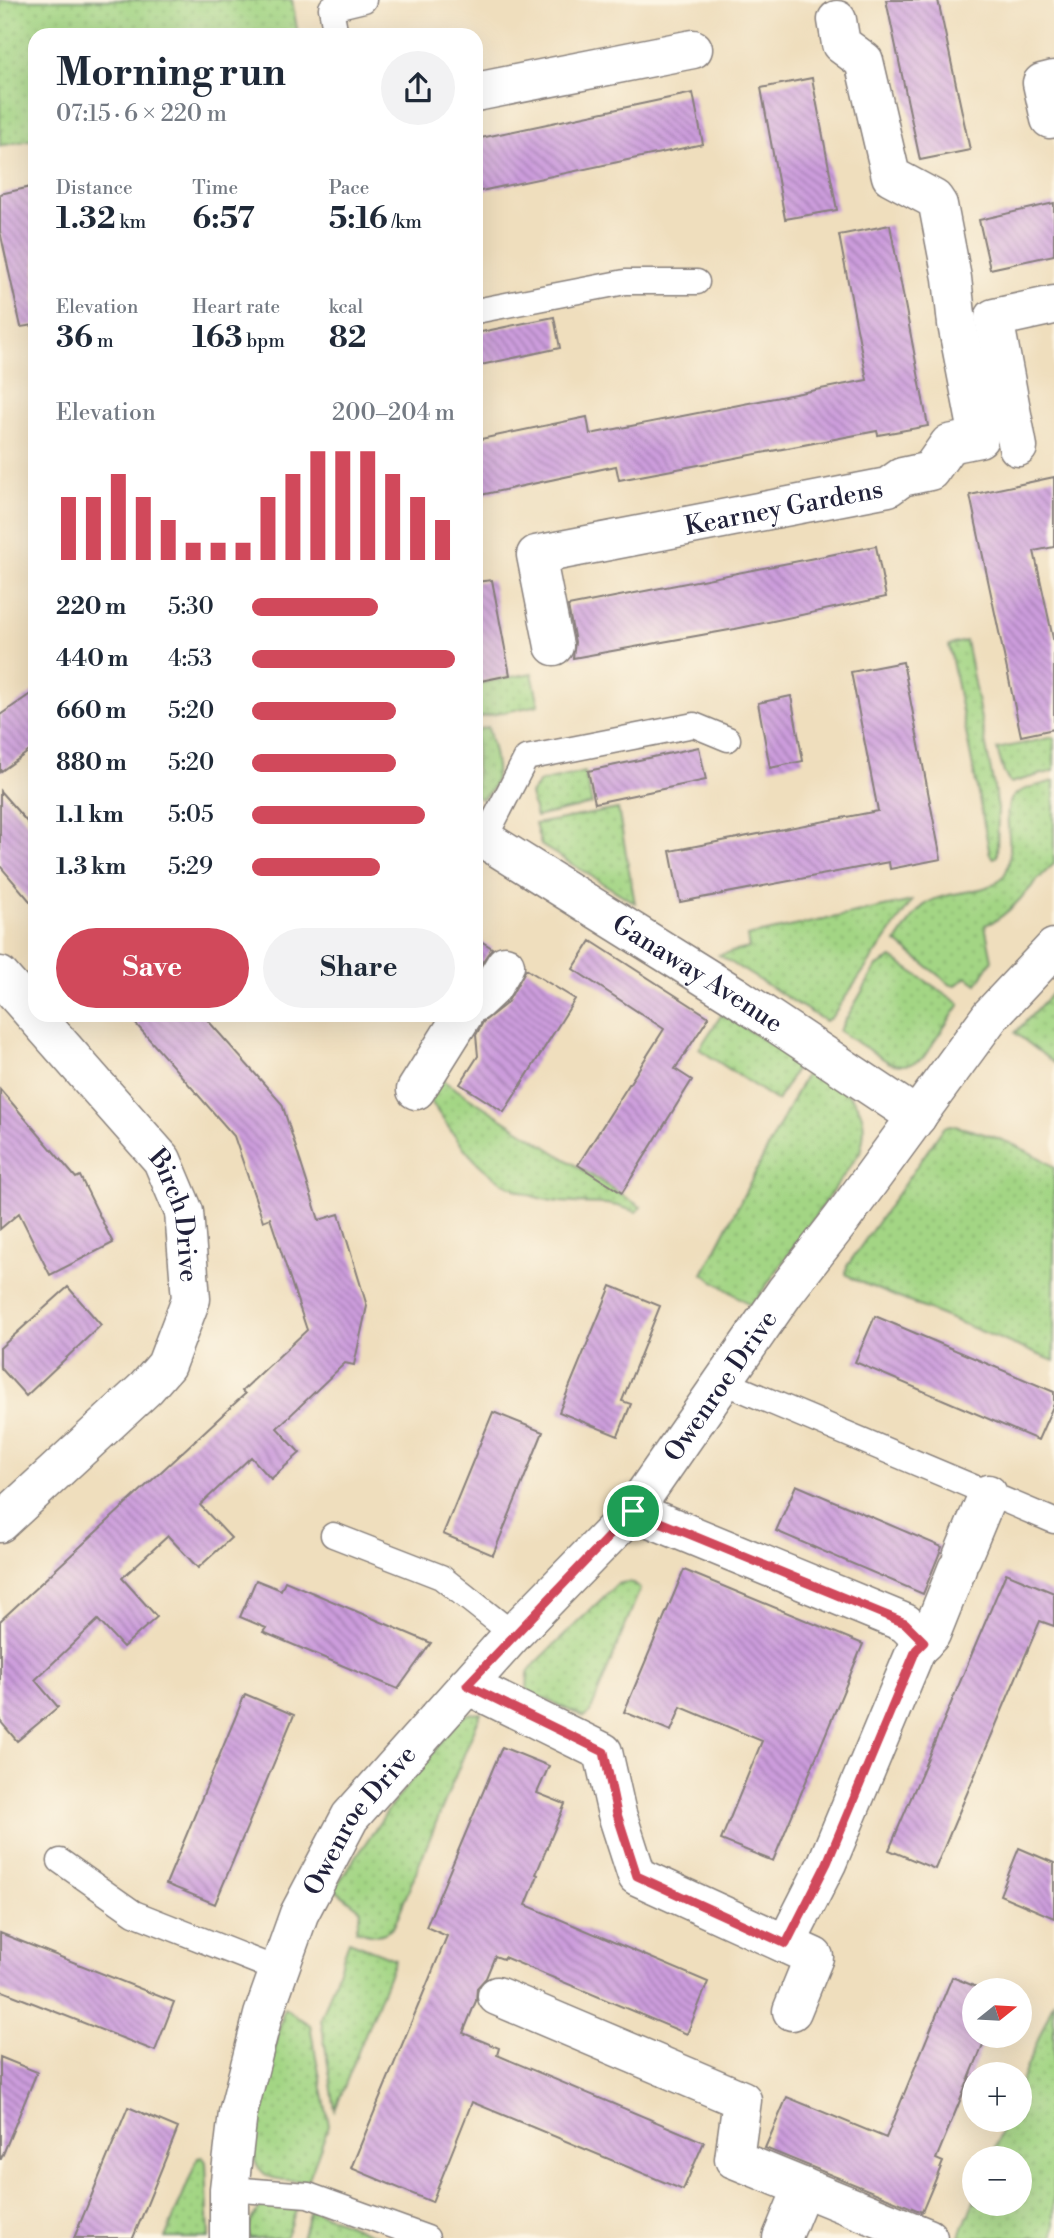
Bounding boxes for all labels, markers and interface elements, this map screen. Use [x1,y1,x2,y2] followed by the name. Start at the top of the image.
[56,50,286,97] text: Morning run
[381,51,455,125] button: share
[56,100,227,128] text: 07:15 · 6 × 220 m
[56,176,133,200] text: Distance
[192,176,238,200] text: Time
[329,176,369,200] text: Pace
[56,200,116,238] text: 1.32
[192,200,255,238] text: 6:57
[329,200,388,238] text: 5:16
[116,210,146,234] text: km
[388,210,422,234] text: /km
[56,295,138,319] text: Elevation
[192,295,280,319] text: Heart rate
[329,295,363,319] text: kcal
[56,319,93,357] text: 36
[192,319,243,357] text: 163
[329,319,367,357] text: 82
[93,329,114,353] text: m
[243,329,285,353] text: bpm
[56,399,156,427] text: Elevation
[332,399,455,427] text: 200–204 m
[682,473,886,543] street label: Kearney Gardens
[56,593,126,621] text: 220 m
[168,593,214,621] text: 5:30
[56,645,129,673] text: 440 m
[168,645,212,673] text: 4:53
[56,697,126,725] text: 660 m
[168,697,214,725] text: 5:20
[56,749,127,777] text: 880 m
[168,749,214,777] text: 5:20
[56,801,124,829] text: 1.1 km
[168,801,214,829] text: 5:05
[56,853,126,881] text: 1.3 km
[168,853,213,881] text: 5:29
[606,908,789,1040] street label: Ganaway Avenue
[56,928,249,1008] button: Save
[263,928,455,1008] button: Share
[141,1141,205,1283] street label: Birch Drive
[657,1304,784,1468] street label: Owenroe Drive
[603,1481,663,1541] pin
[614,1492,652,1530] icon: arrive
[297,1739,423,1901] street label: Owenroe Drive
[962,1978,1032,2048] north arrow
[962,1978,1032,2216] map controls
[962,2062,1032,2132] button: +
[962,2146,1032,2216] button: −

